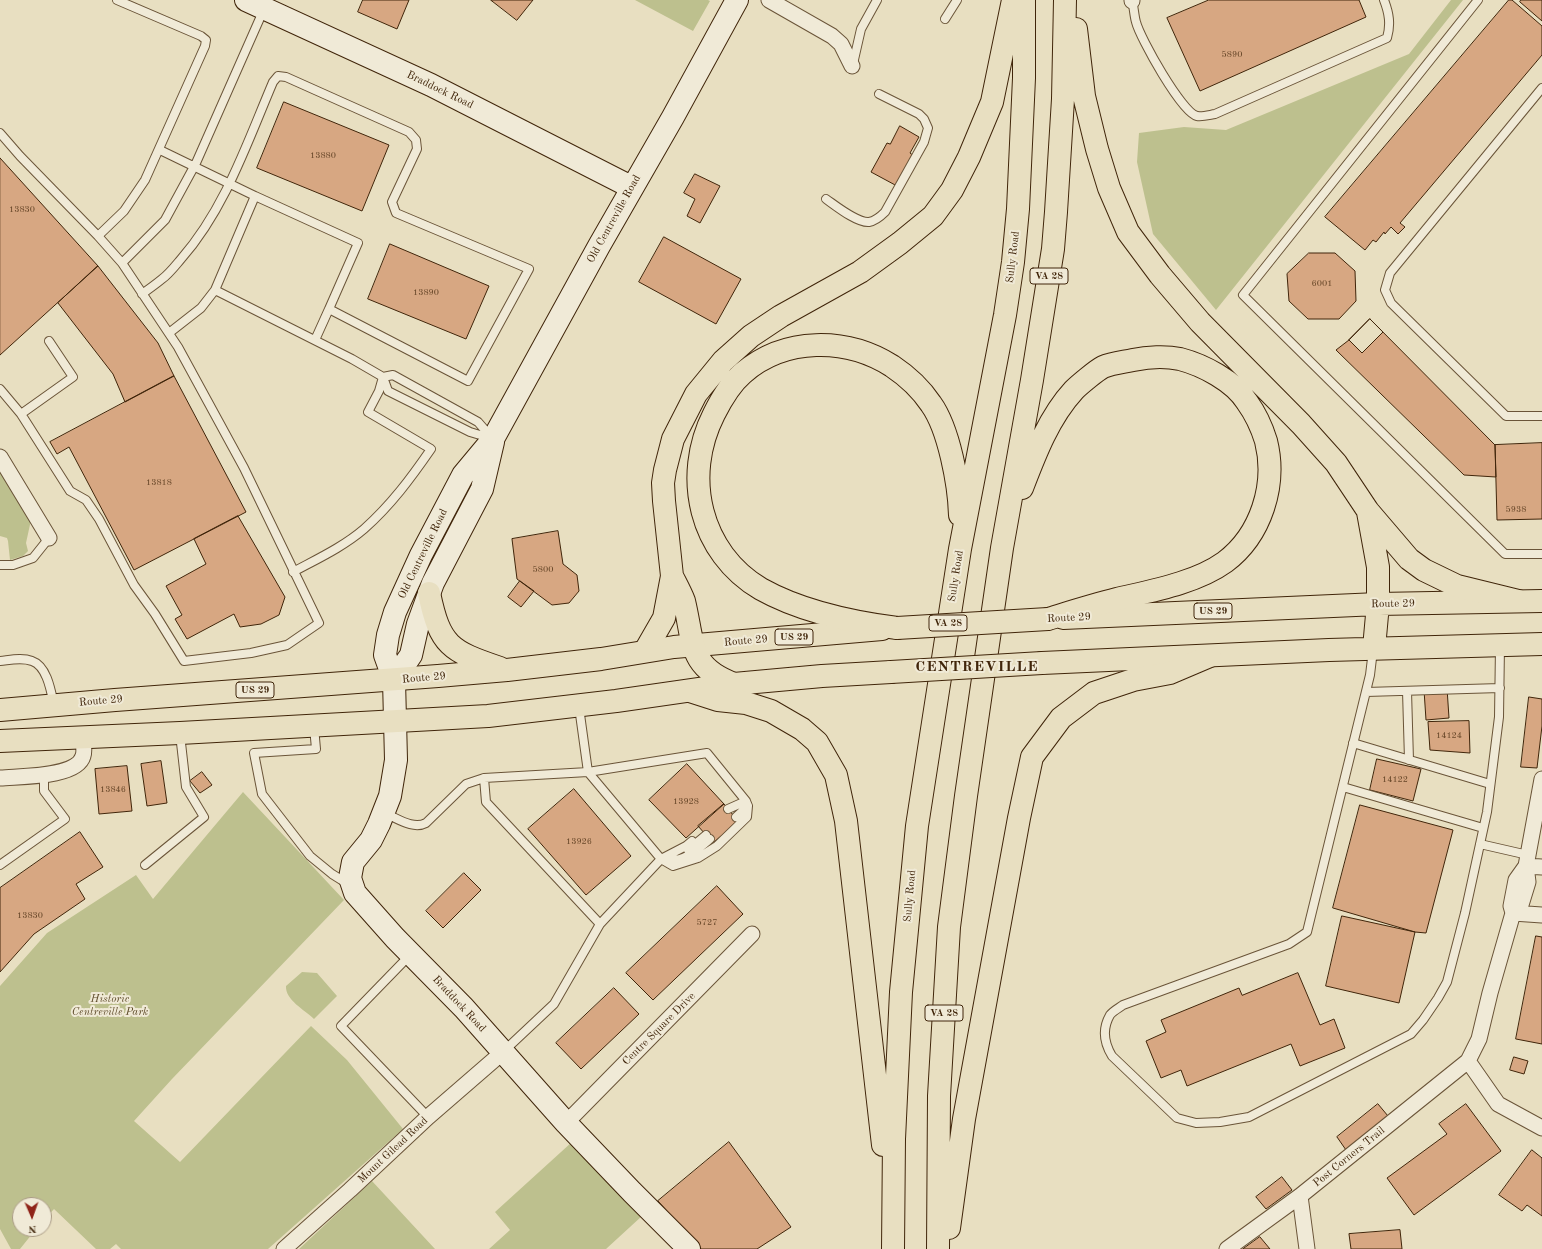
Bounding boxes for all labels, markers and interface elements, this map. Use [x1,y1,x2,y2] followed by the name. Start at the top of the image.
[1222,50,1242,60] house number: 5890
[404,68,476,112] street label: Braddock Road
[310,151,336,161] house number: 13880
[584,173,644,265] street label: Old Centreville Road
[9,205,35,215] house number: 13830
[1003,230,1023,284] street label: Sully Road
[1030,268,1068,284] road number: VA 28
[1312,279,1332,289] house number: 6001
[413,288,439,298] house number: 13890
[146,478,172,488] house number: 13818
[1506,505,1526,515] house number: 5938
[395,507,451,601] street label: Old Centreville Road
[945,549,967,603] street label: Sully Road
[533,565,553,575] house number: 5800
[1371,597,1415,611] street label: Route 29
[1194,603,1232,619] road number: US 29
[1047,610,1091,626] street label: Route 29
[929,615,967,631] road number: VA 28
[775,629,813,645] road number: US 29
[724,633,768,649] street label: Route 29
[915,658,1039,676] district label: CENTREVILLE
[402,670,446,686] street label: Route 29
[236,682,274,698] road number: US 29
[79,693,123,709] street label: Route 29
[1436,731,1462,741] house number: 14124
[1382,775,1408,785] house number: 14122
[100,785,126,795] house number: 13846
[673,797,699,807] house number: 13928
[566,837,592,847] house number: 13926
[901,869,919,923] street label: Sully Road
[17,911,43,921] house number: 13830
[697,918,717,928] house number: 5727
[429,973,489,1035] street label: Braddock Road
[620,990,698,1068] street label: Centre Square Drive
[72,992,148,1018] park label: Historic Centreville Park
[925,1005,963,1021] road number: VA 28
[355,1114,431,1186] street label: Mount Gilead Road
[1310,1124,1388,1190] street label: Post Corners Trail
[12,1197,52,1237] north arrow
[28,1223,37,1234] text: N

